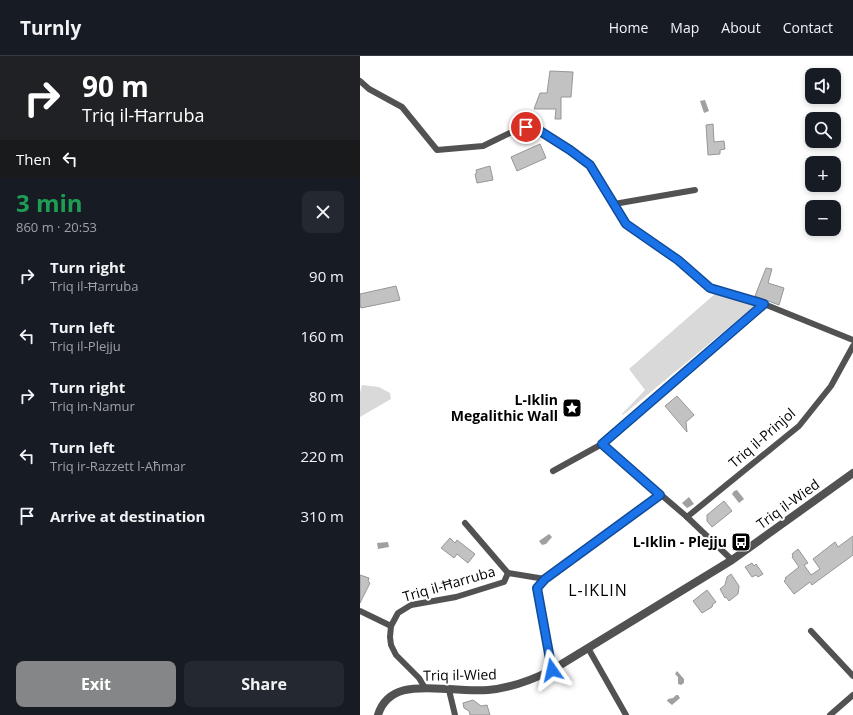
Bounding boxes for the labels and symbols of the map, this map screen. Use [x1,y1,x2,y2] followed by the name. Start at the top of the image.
[509,110,543,144] pin
[451,390,558,425] place label: L-Iklin Megalithic Wall
[561,397,583,419] place icon: L-Iklin Megalithic Wall
[724,403,799,472] street label: Triq il-Prinjol
[752,474,823,533] street label: Triq il-Wied
[730,531,752,553] bus stop icon: L-Iklin - Plejju
[633,532,727,551] place label: L-Iklin - Plejju
[400,561,497,606] street label: Triq il-Ħarruba
[568,579,628,601] district label: L-IKLIN
[531,649,573,691] position arrow
[423,664,497,685] street label: Triq il-Wied

